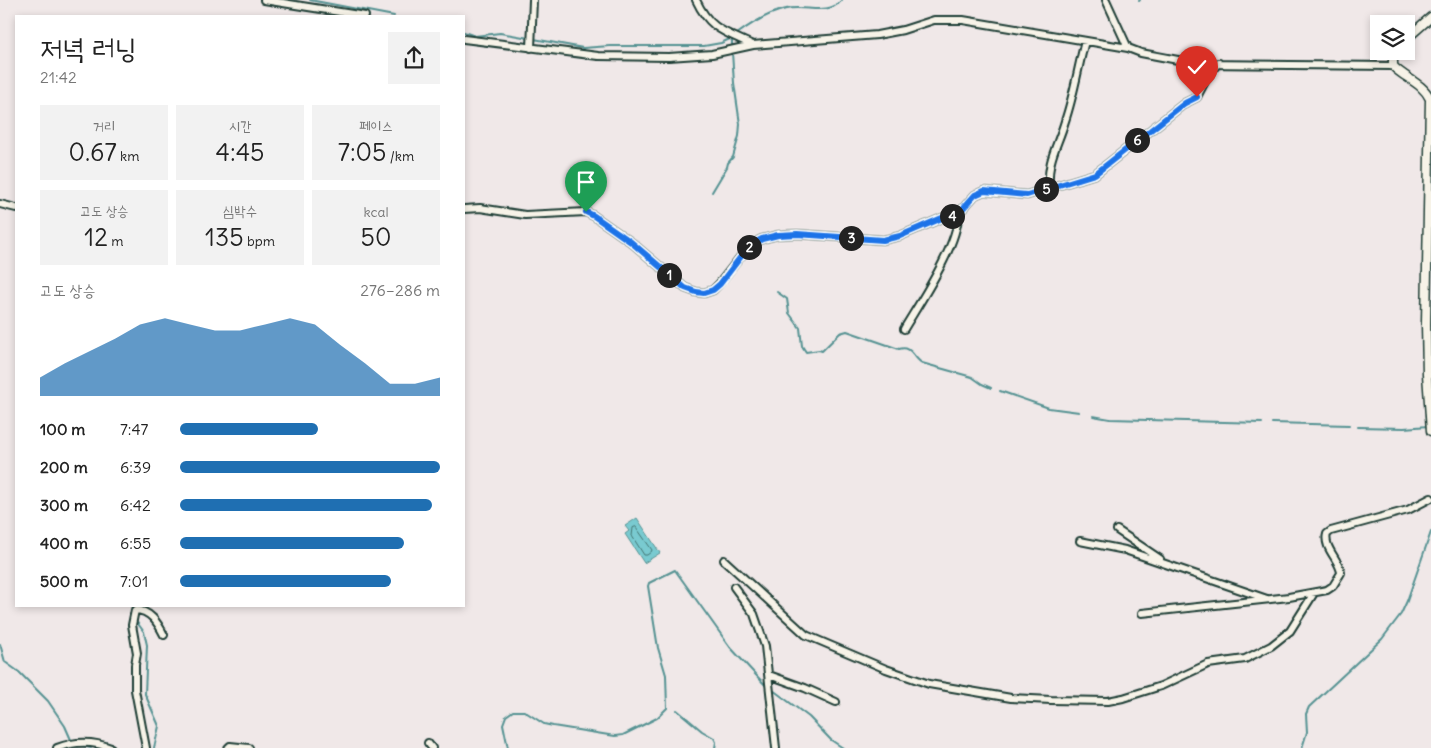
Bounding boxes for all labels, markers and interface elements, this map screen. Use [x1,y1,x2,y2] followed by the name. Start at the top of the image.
[1370,15,1415,60] map controls
[1370,15,1415,60] button: layers
[40,30,137,66] text: 저녁 러닝
[388,32,440,84] button: share
[1176,46,1218,97] pin
[1183,53,1211,81] icon: check
[40,67,77,87] text: 21:42
[93,117,115,135] text: 거리
[229,117,251,135] text: 시간
[359,117,393,135] text: 페이스
[1124,128,1150,152] pin: 6
[1133,131,1142,149] text: 6
[68,136,117,168] text: 0.67
[216,136,264,168] text: 4:45
[338,136,386,168] text: 7:05
[117,147,140,165] text: km
[386,147,414,165] text: /km
[565,161,607,212] pin
[572,168,600,196] icon: arrive
[1034,176,1058,202] pin: 5
[1042,180,1051,198] text: 5
[80,202,128,220] text: 고도 상승
[223,202,257,220] text: 심박수
[363,203,389,221] text: kcal
[940,204,964,228] pin: 4
[948,207,957,225] text: 4
[84,221,108,253] text: 12
[205,221,244,253] text: 135
[361,221,391,253] text: 50
[838,226,864,250] pin: 3
[848,229,855,247] text: 3
[108,232,124,250] text: m
[244,232,275,250] text: bpm
[736,234,762,260] pin: 2
[746,238,753,256] text: 2
[656,262,682,288] pin: 1
[667,266,672,284] text: 1
[40,280,95,300] text: 고도 상승
[360,280,440,300] text: 276–286 m
[40,419,85,439] text: 100 m
[120,419,148,439] text: 7:47
[40,457,88,477] text: 200 m
[120,457,151,477] text: 6:39
[40,495,88,515] text: 300 m
[120,495,151,515] text: 6:42
[40,533,88,553] text: 400 m
[120,533,151,553] text: 6:55
[40,571,88,591] text: 500 m
[120,571,148,591] text: 7:01

